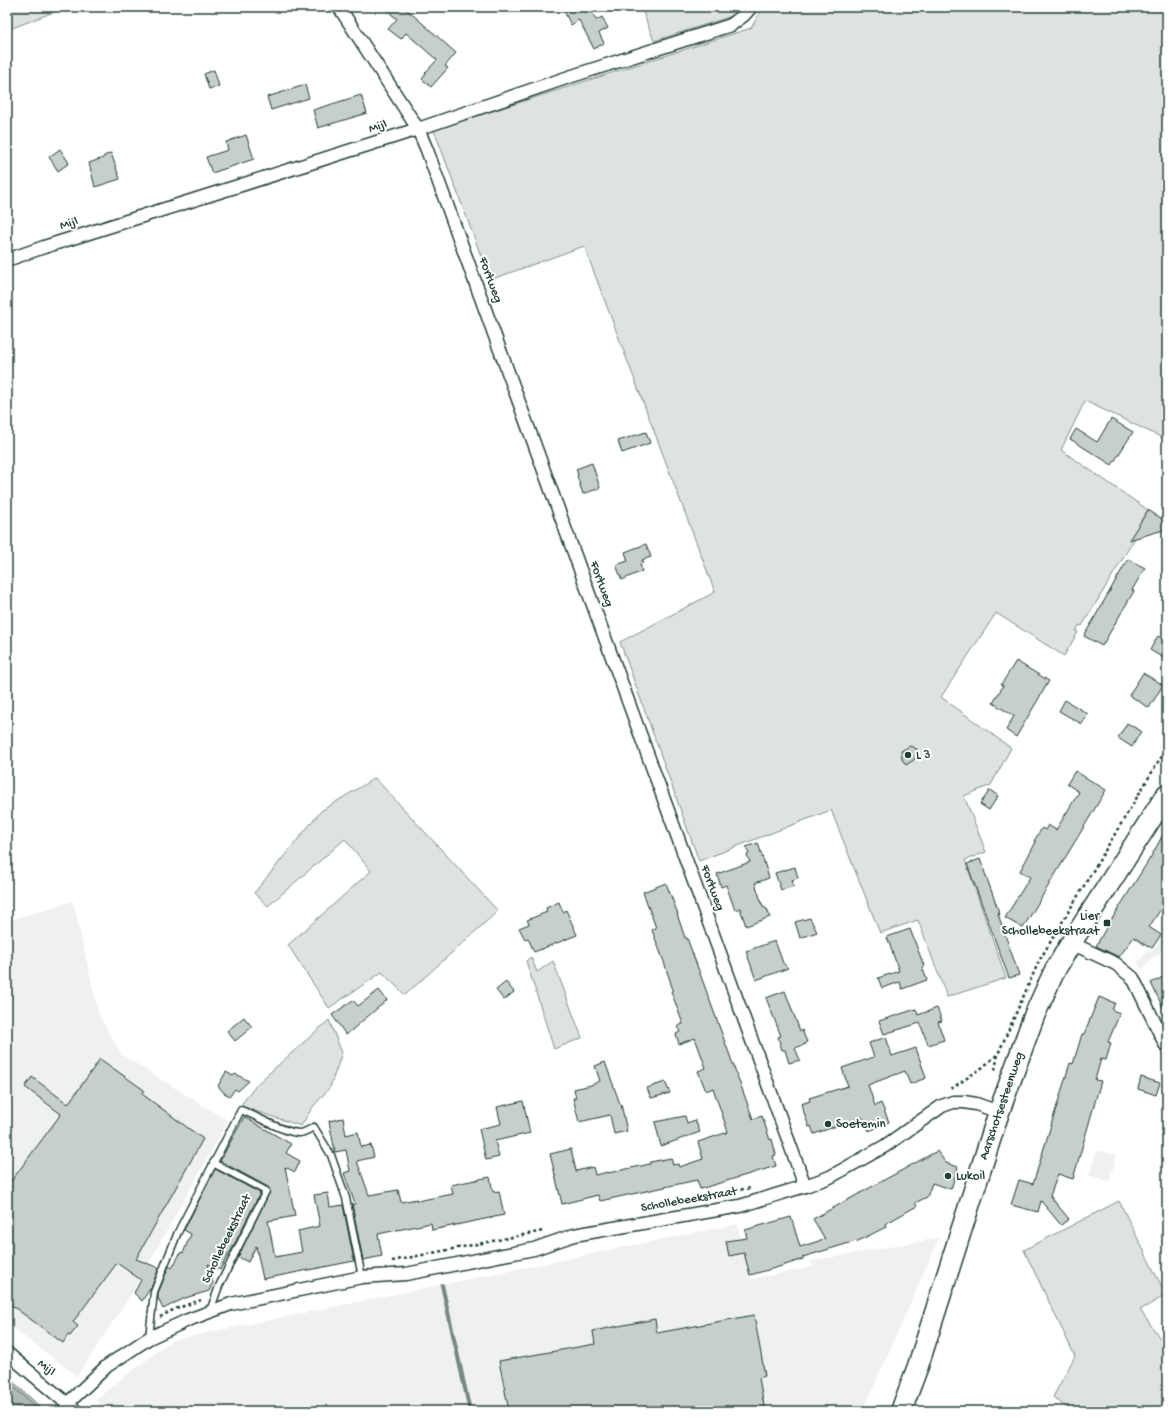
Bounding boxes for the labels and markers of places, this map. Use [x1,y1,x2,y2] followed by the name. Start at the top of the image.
[916,748,931,763] place label: L 3
[903,750,913,760] marker: L 3
[1002,909,1101,939] place label: Lier Schollebeekstraat
[1102,918,1112,928] marker: Lier Schollebeekstraat
[836,1117,887,1132] place label: Soetemin
[823,1119,833,1129] marker: Soetemin
[956,1169,985,1184] place label: Lukoil
[943,1171,953,1181] marker: Lukoil

